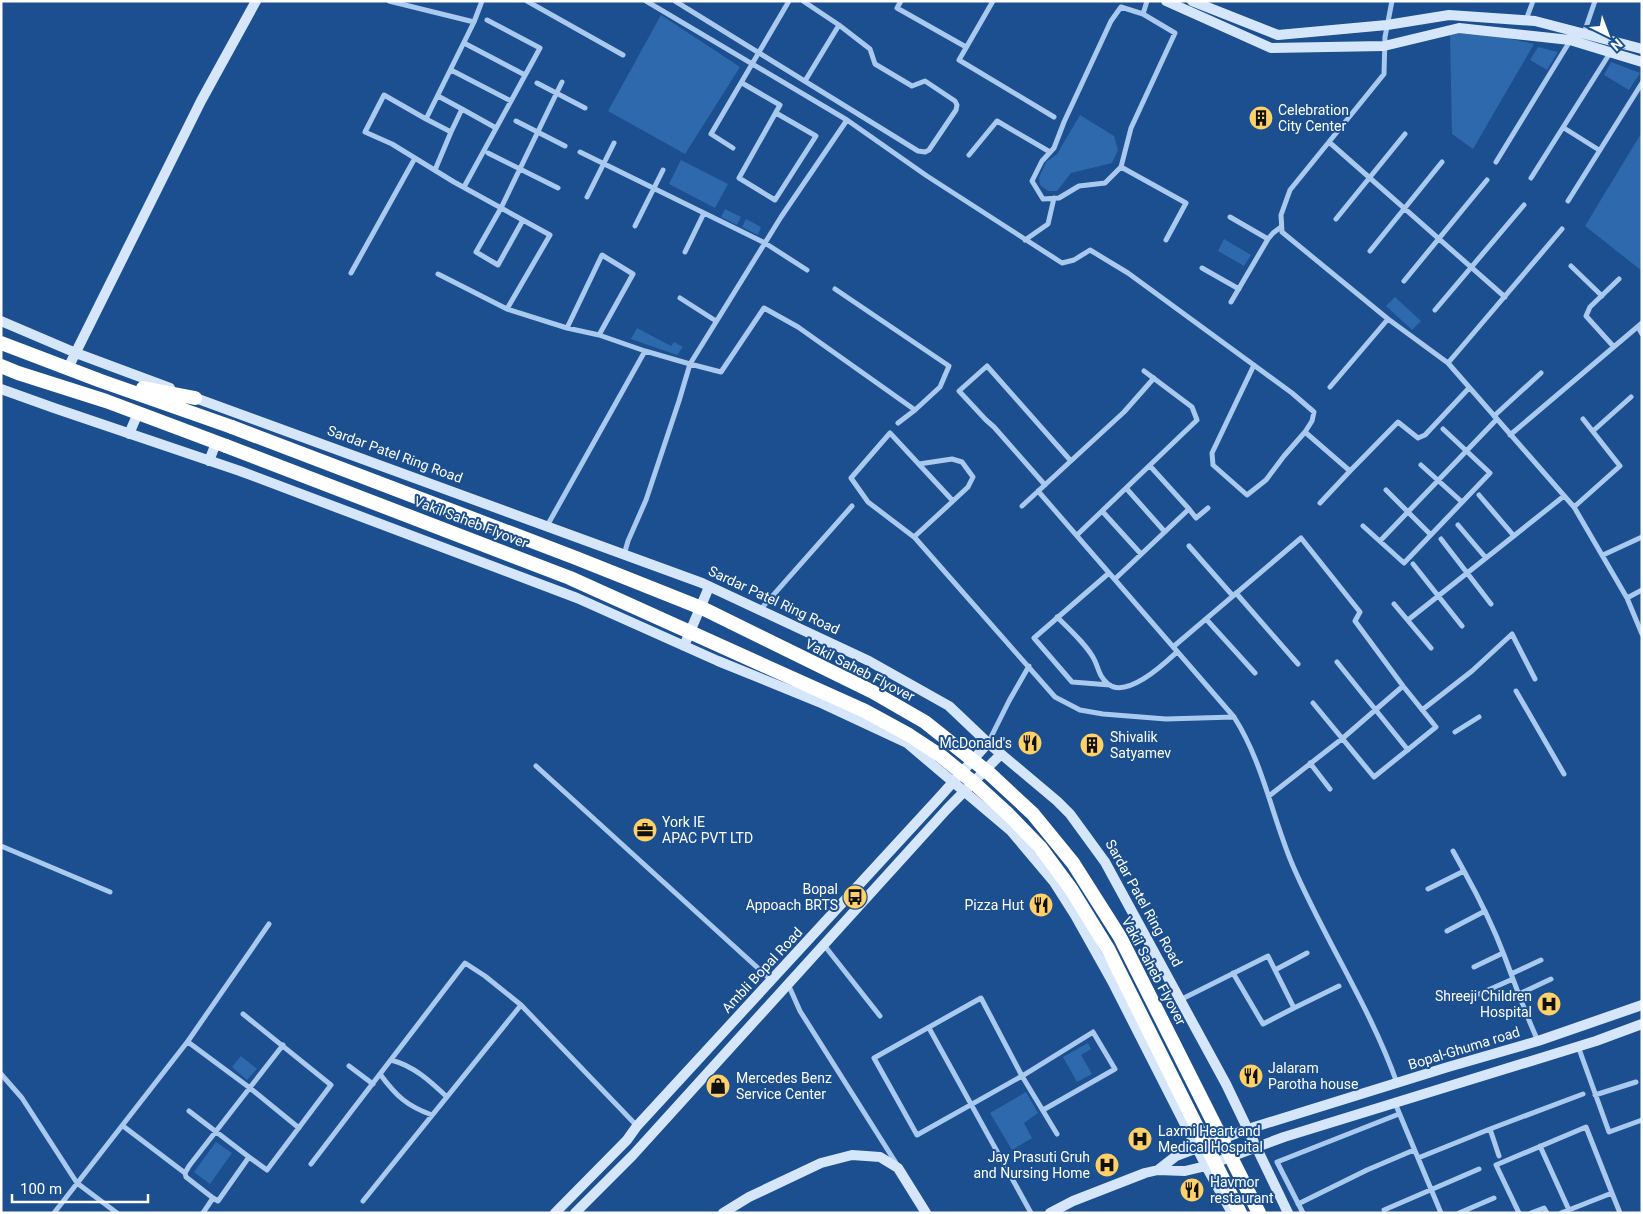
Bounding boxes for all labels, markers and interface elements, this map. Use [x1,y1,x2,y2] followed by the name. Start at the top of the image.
[1583,10,1633,60] north arrow
[1608,35,1626,54] text: N
[1278,102,1349,134] place label: Celebration City Center
[1248,105,1274,131] building icon: Celebration City Center
[325,422,465,486] street label: Sardar Patel Ring Road
[412,493,530,551] street label: Vakil Saheb Flyover
[706,563,842,637] street label: Sardar Patel Ring Road
[803,636,917,705] street label: Vakil Saheb Flyover
[1110,729,1171,761] place label: Shivalik Satyamev
[1017,730,1043,756] restaurant icon: McDonald's
[1079,732,1105,758] building icon: Shivalik Satyamev
[940,735,1012,751] place label: McDonald's
[662,814,753,846] place label: York IE APAC PVT LTD
[632,817,658,843] office icon: York IE APAC PVT LTD
[1102,837,1186,969] street label: Sardar Patel Ring Road
[746,881,838,913] place label: Bopal Appoach BRTS
[842,884,868,910] bus stop icon: Bopal Appoach BRTS
[1028,892,1054,918] restaurant icon: Pizza Hut
[965,897,1024,913] place label: Pizza Hut
[1119,914,1189,1028] street label: Vakil Saheb Flyover
[718,924,806,1016] street label: Ambli Bopal Road
[1435,988,1532,1020] place label: Shreeji Children Hospital
[1536,991,1562,1017] hospital icon: Shreeji Children Hospital
[1406,1023,1522,1073] street label: Bopal-Ghuma road
[1268,1060,1358,1092] place label: Jalaram Parotha house
[1238,1063,1264,1089] restaurant icon: Jalaram Parotha house
[736,1070,832,1102] place label: Mercedes Benz Service Center
[705,1073,731,1099] shop icon: Mercedes Benz Service Center
[1158,1123,1263,1155] place label: Laxmi Heart and Medical Hospital
[1127,1126,1153,1152] hospital icon: Laxmi Heart and Medical Hospital
[973,1149,1090,1181] place label: Jay Prasuti Gruh and Nursing Home
[1094,1152,1120,1178] hospital icon: Jay Prasuti Gruh and Nursing Home
[12,1172,149,1204] scale bar
[1210,1174,1274,1206] place label: Havmor restaurant
[1179,1177,1205,1203] restaurant icon: Havmor restaurant
[20,1180,62,1198] text: 100 m

